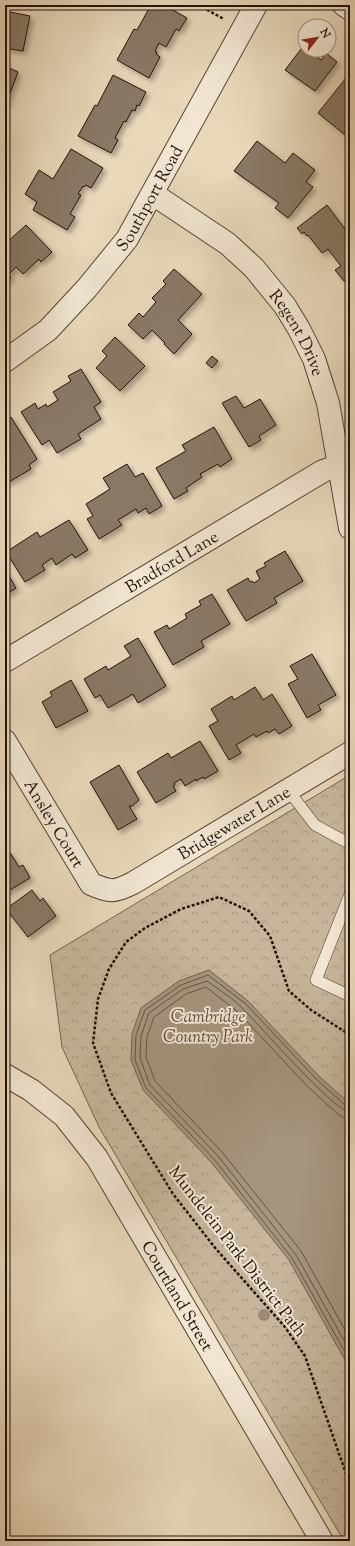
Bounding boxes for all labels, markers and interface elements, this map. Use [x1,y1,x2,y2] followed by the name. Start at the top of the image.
[297,18,337,58] north arrow
[315,25,334,41] text: N
[111,142,190,257] street label: Southport Road
[262,285,329,380] street label: Regent Drive
[121,526,224,600] street label: Bradford Lane
[17,776,89,873] street label: Ansley Court
[174,781,296,867] street label: Bridgewater Lane
[163,1006,253,1050] park label: Cambridge Country Park
[162,1162,311,1343] street label: Mundelein Park District Path
[134,1237,218,1356] street label: Courtland Street

